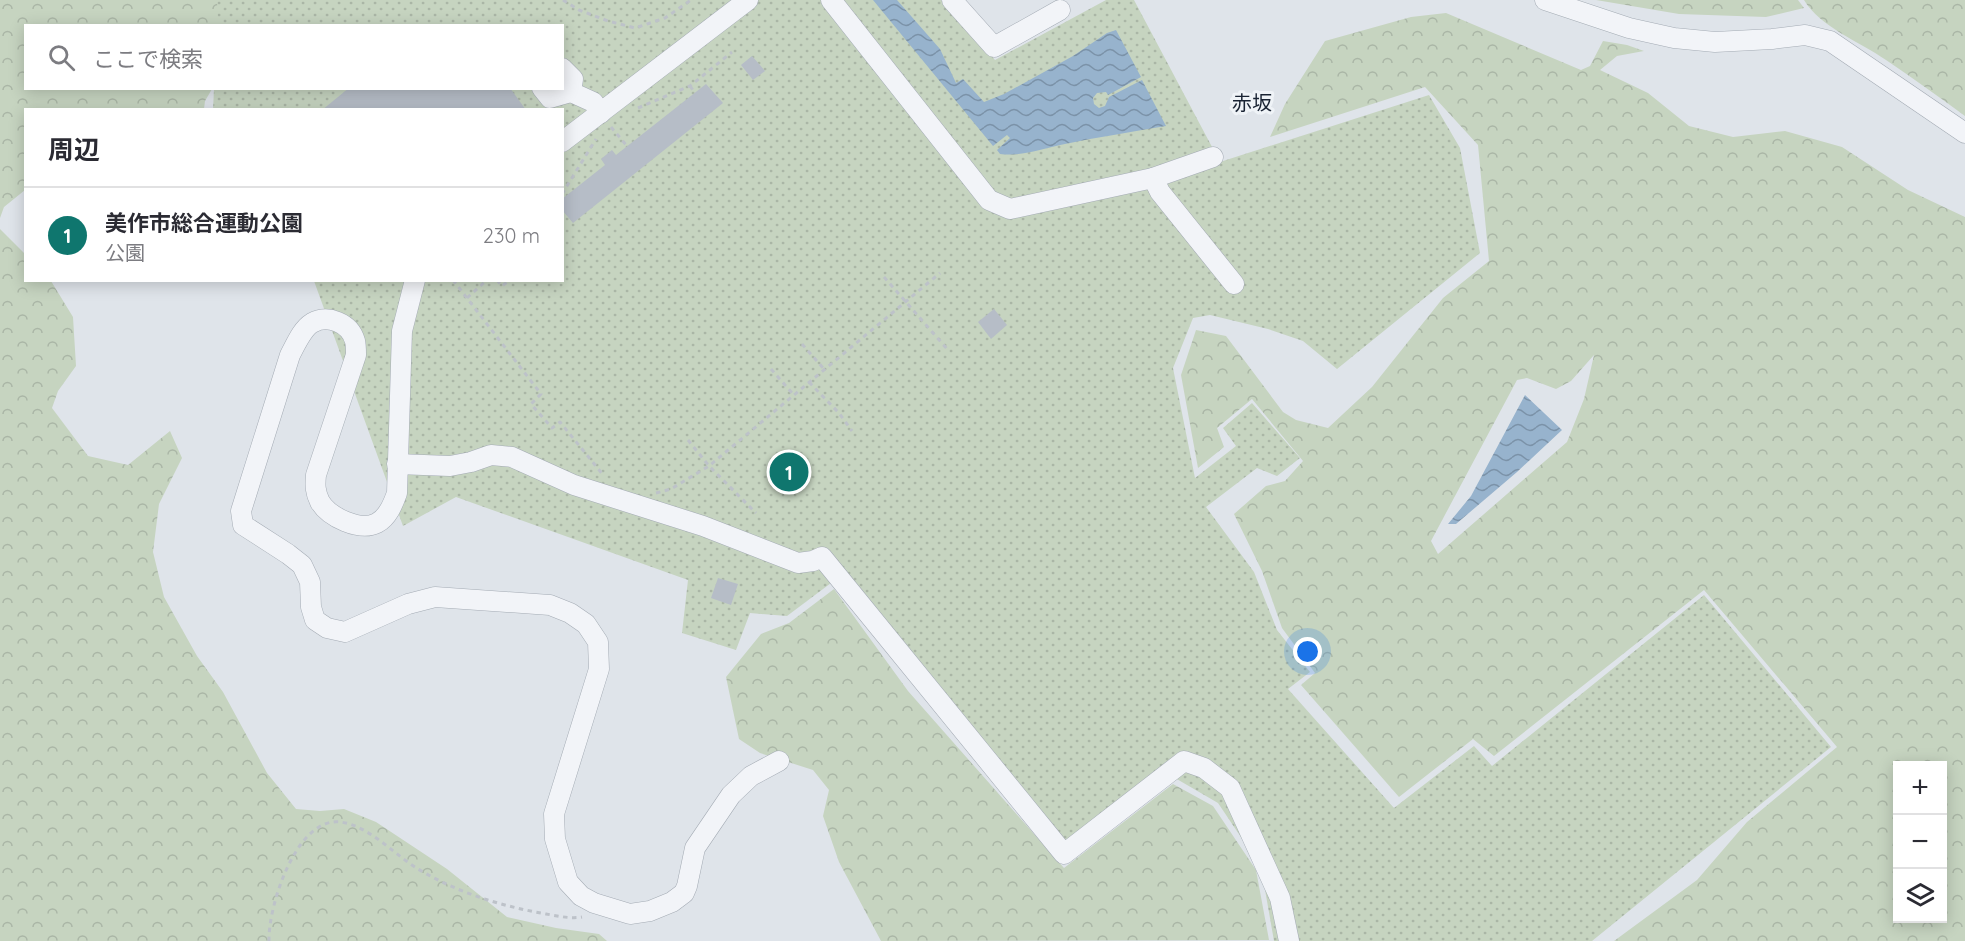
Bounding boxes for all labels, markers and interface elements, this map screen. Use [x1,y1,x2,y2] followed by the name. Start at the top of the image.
[24,24,564,90] search box
[45,41,78,74] icon: search
[93,45,203,73] text: ここで検索
[1232,90,1272,115] district label: 赤坂
[48,133,100,166] text: 周辺
[105,209,303,237] text: 美作市総合運動公園
[64,223,71,248] text: 1
[483,223,540,248] text: 230 m
[105,240,145,265] text: 公園
[770,450,808,494] pin: 1
[1293,637,1322,666] your location
[1893,761,1947,923] map controls
[1893,761,1947,815] button: +
[1893,815,1947,869] button: −
[1893,869,1947,923] button: layers

